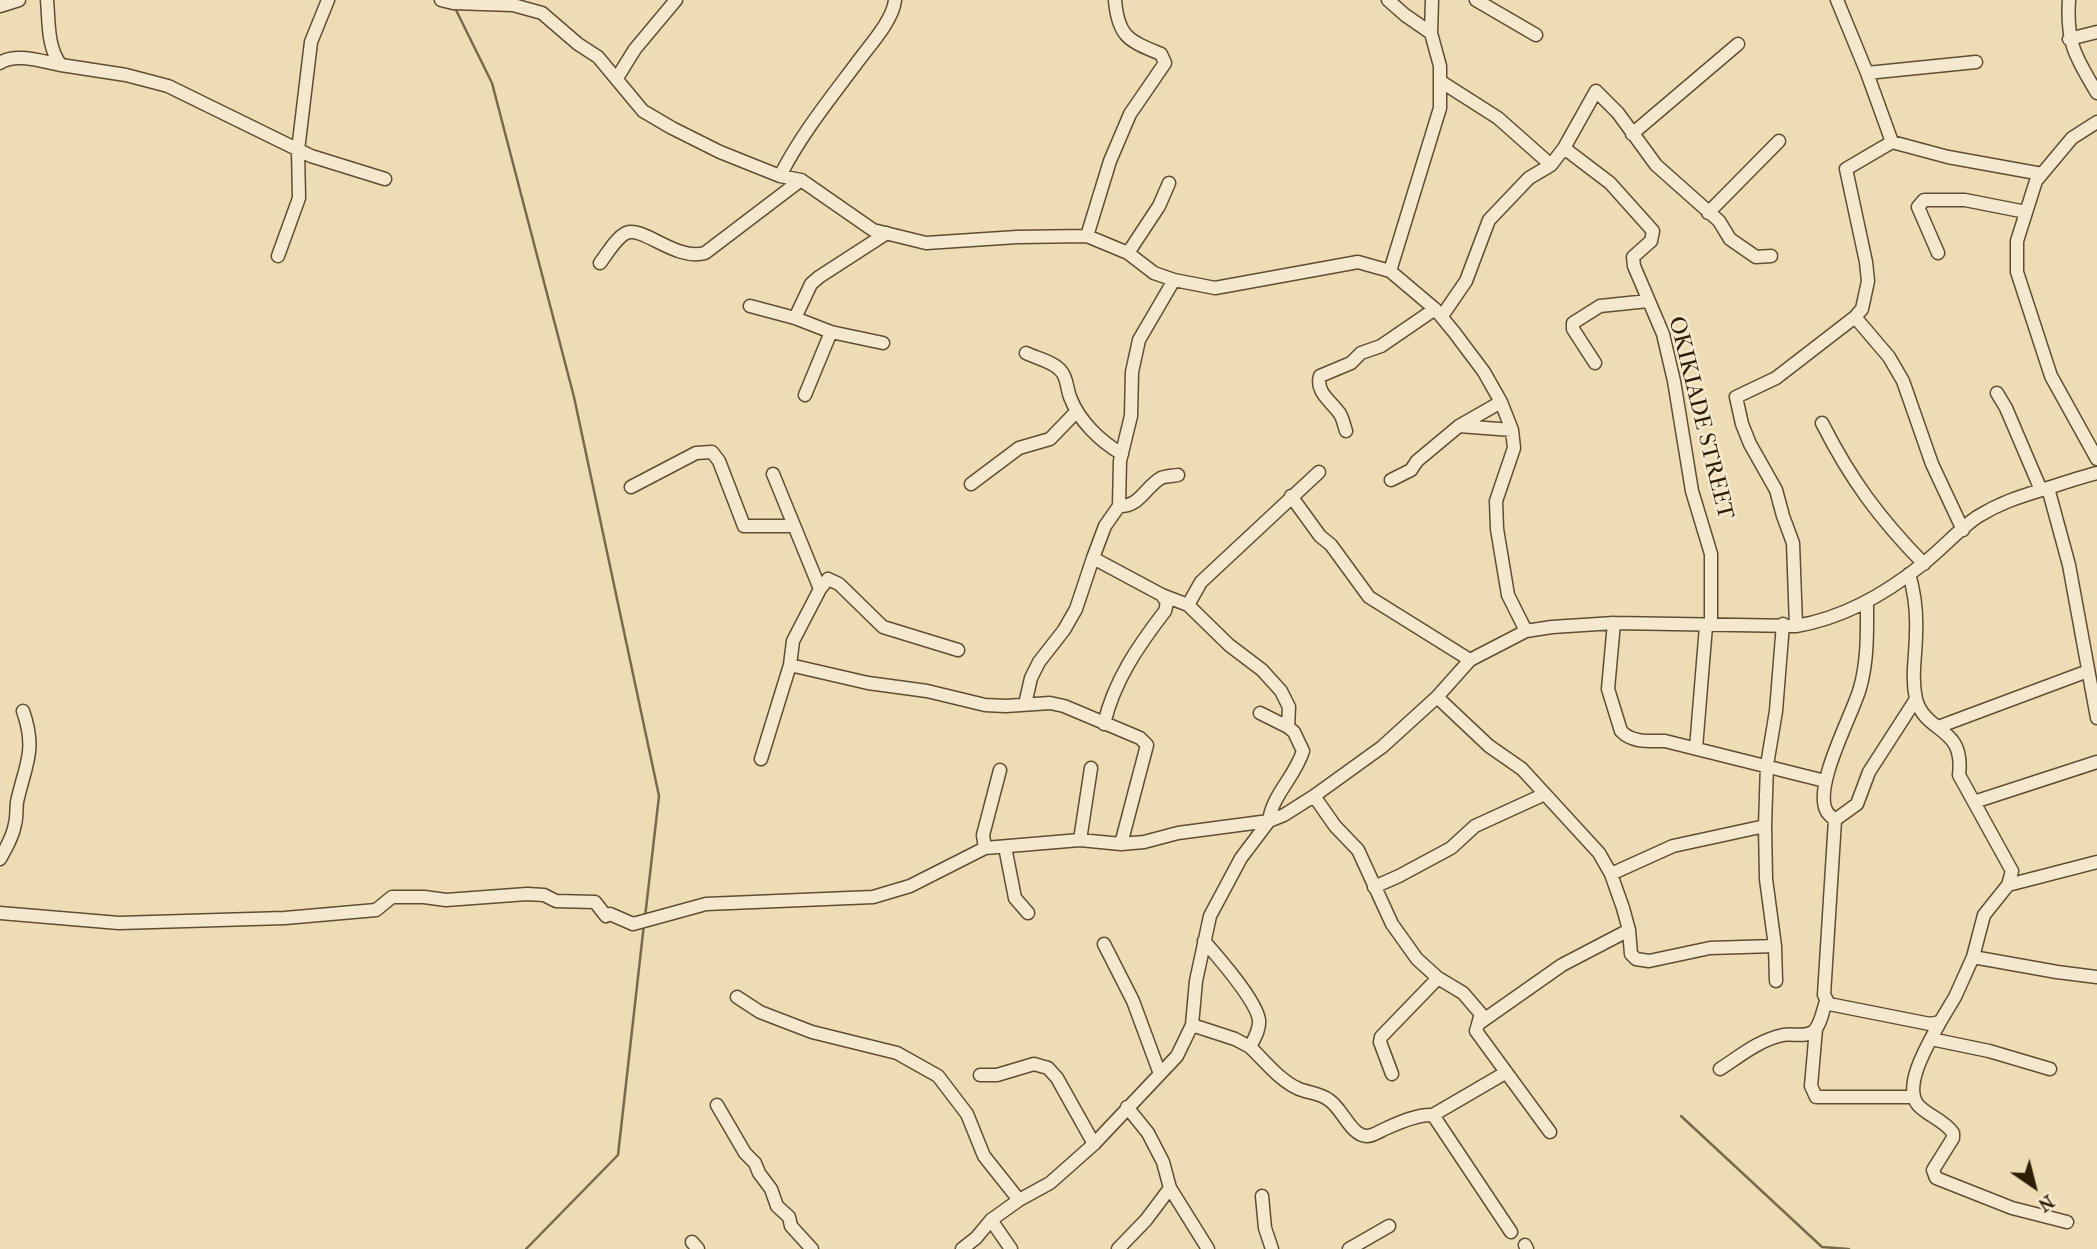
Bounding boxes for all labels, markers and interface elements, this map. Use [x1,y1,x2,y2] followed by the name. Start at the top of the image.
[1661,314,1739,522] street label: OKIKIADE STREET
[1999,1151,2069,1221] north arrow
[2034,1190,2058,1216] text: N

